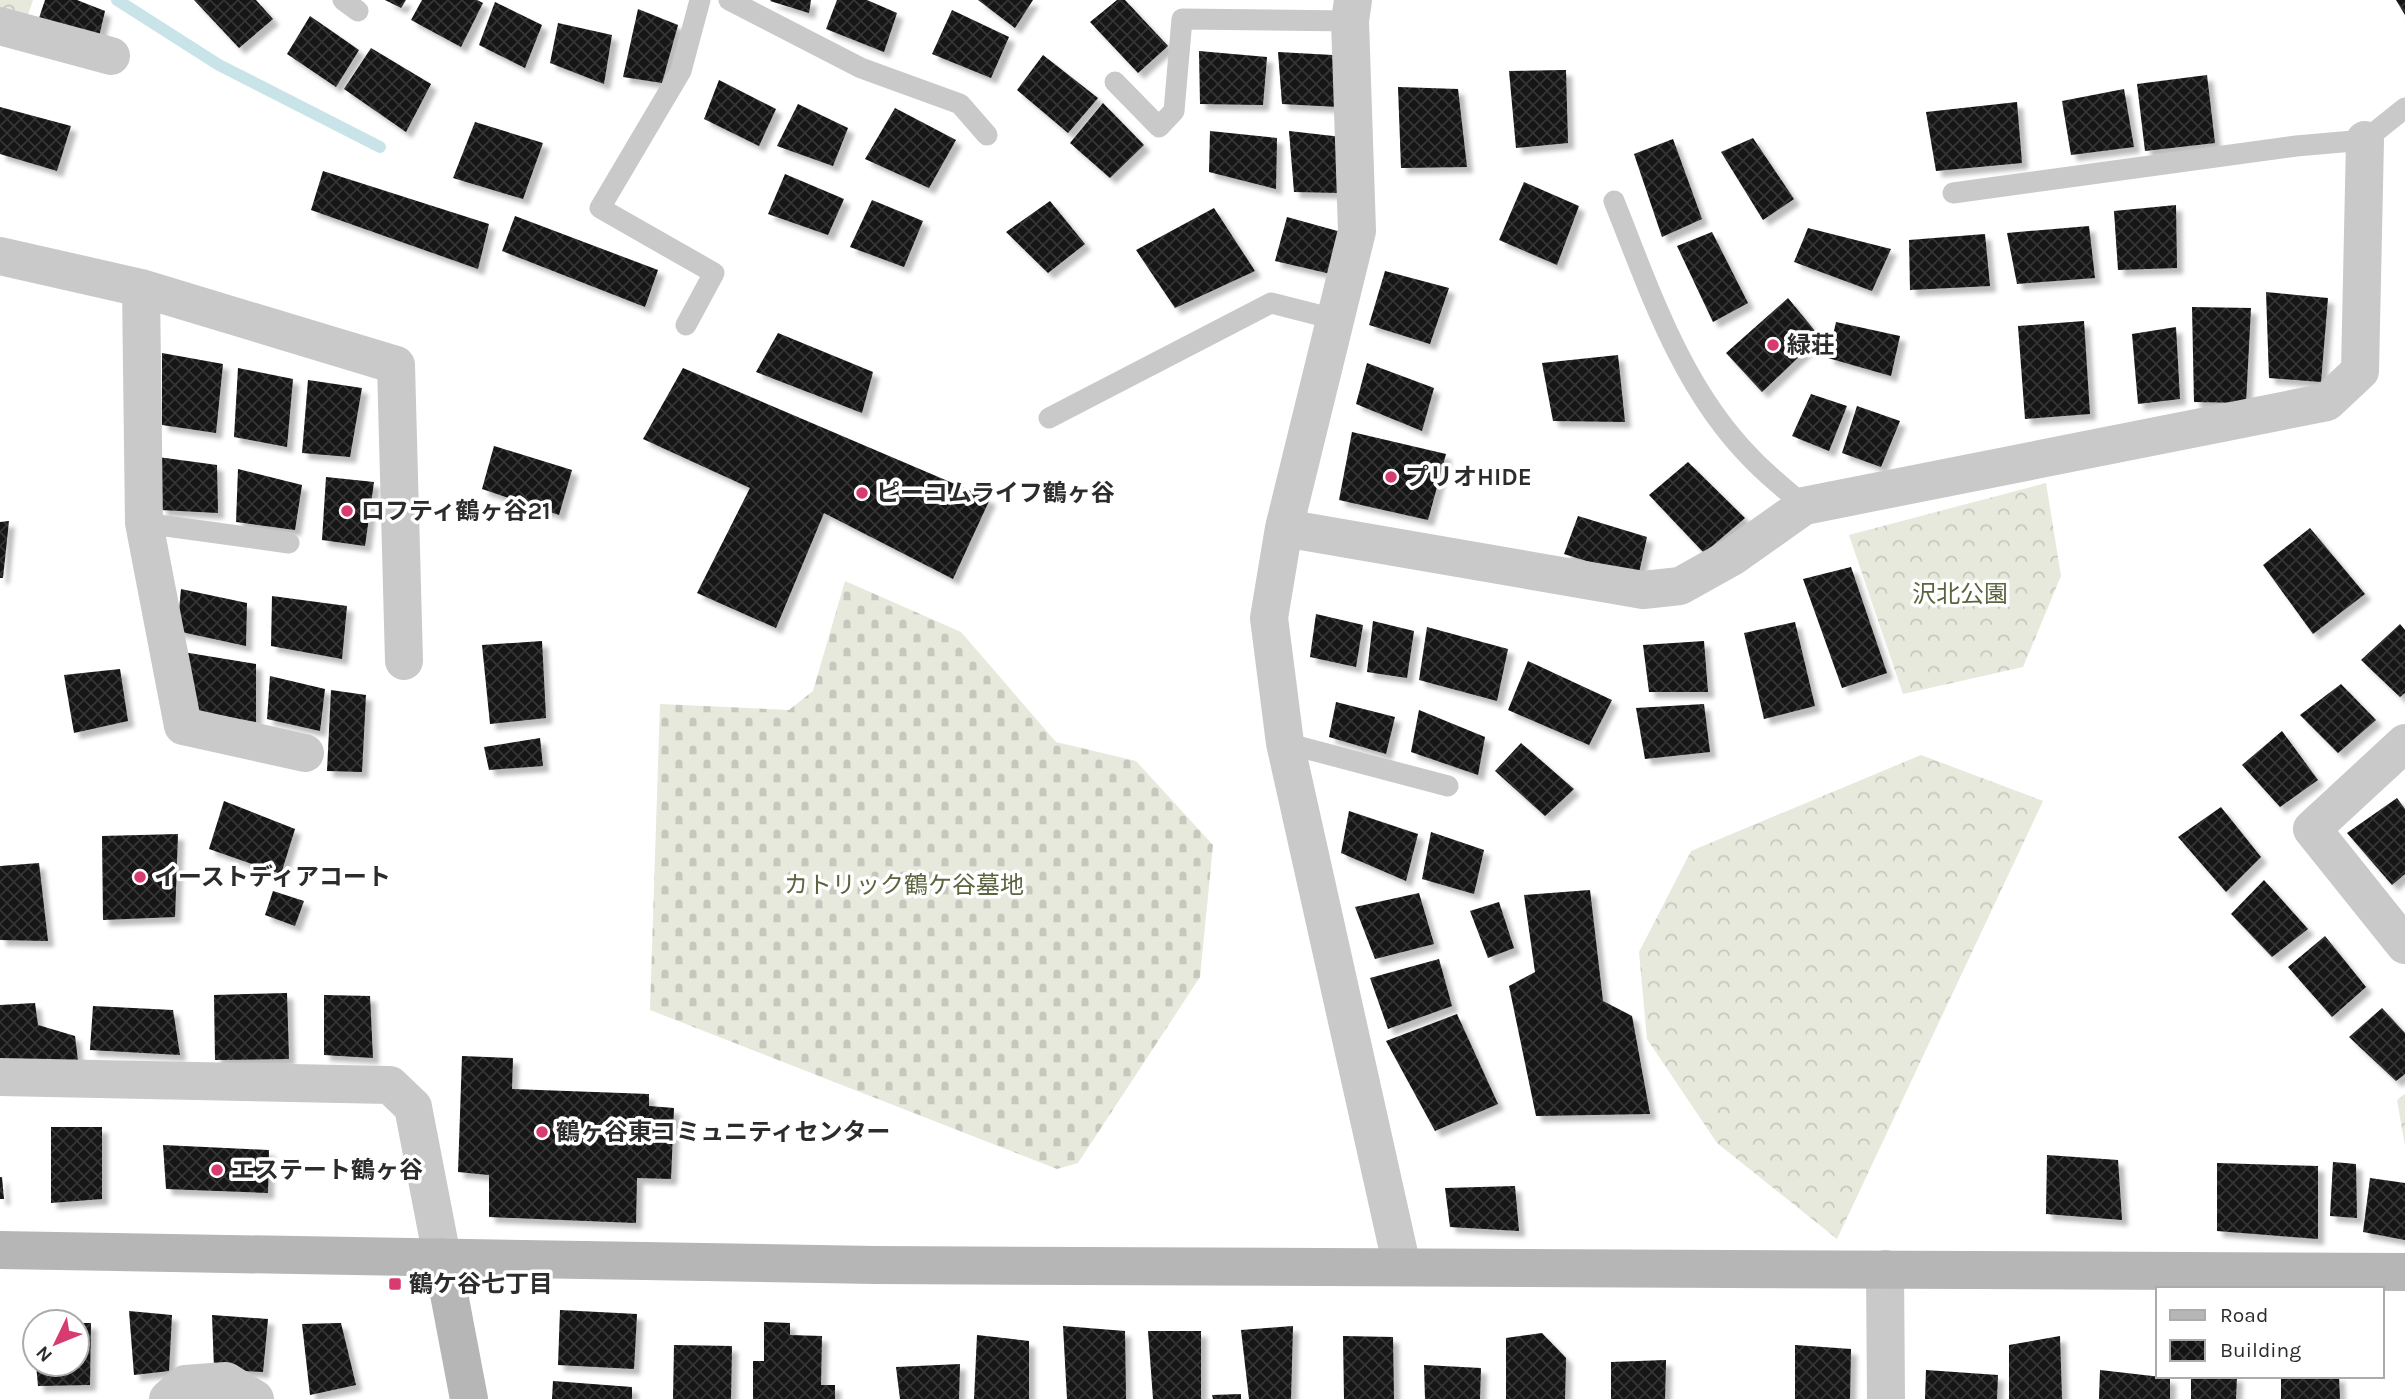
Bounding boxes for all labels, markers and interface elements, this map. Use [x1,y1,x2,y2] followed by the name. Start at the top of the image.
[1787,331,1835,359] place label: 緑荘
[1765,337,1781,353] marker: 緑荘
[1405,463,1532,491] place label: プリオHIDE
[1383,469,1399,485] marker: プリオHIDE
[876,479,1115,507] place label: ピーコムライフ鶴ヶ谷
[854,485,870,501] marker: ピーコムライフ鶴ヶ谷
[361,497,551,525] place label: ロフティ鶴ヶ谷21
[339,503,355,519] marker: ロフティ鶴ヶ谷21
[1912,580,2008,608] park label: 沢北公園
[154,863,391,891] place label: イーストディアコート
[132,869,148,885] marker: イーストディアコート
[784,871,1024,899] park label: カトリック鶴ケ谷墓地
[556,1118,891,1146] place label: 鶴ヶ谷東コミュニティセンター
[534,1124,550,1140] marker: 鶴ヶ谷東コミュニティセンター
[231,1156,423,1184] place label: エステート鶴ヶ谷
[209,1162,225,1178] marker: エステート鶴ヶ谷
[409,1270,553,1298] place label: 鶴ケ谷七丁目
[387,1276,403,1292] marker: 鶴ケ谷七丁目
[2156,1287,2384,1378] legend
[2220,1303,2268,1327] text: Road
[21,1308,91,1378] north arrow
[2220,1338,2301,1362] text: Building
[32,1341,57,1366] text: N

